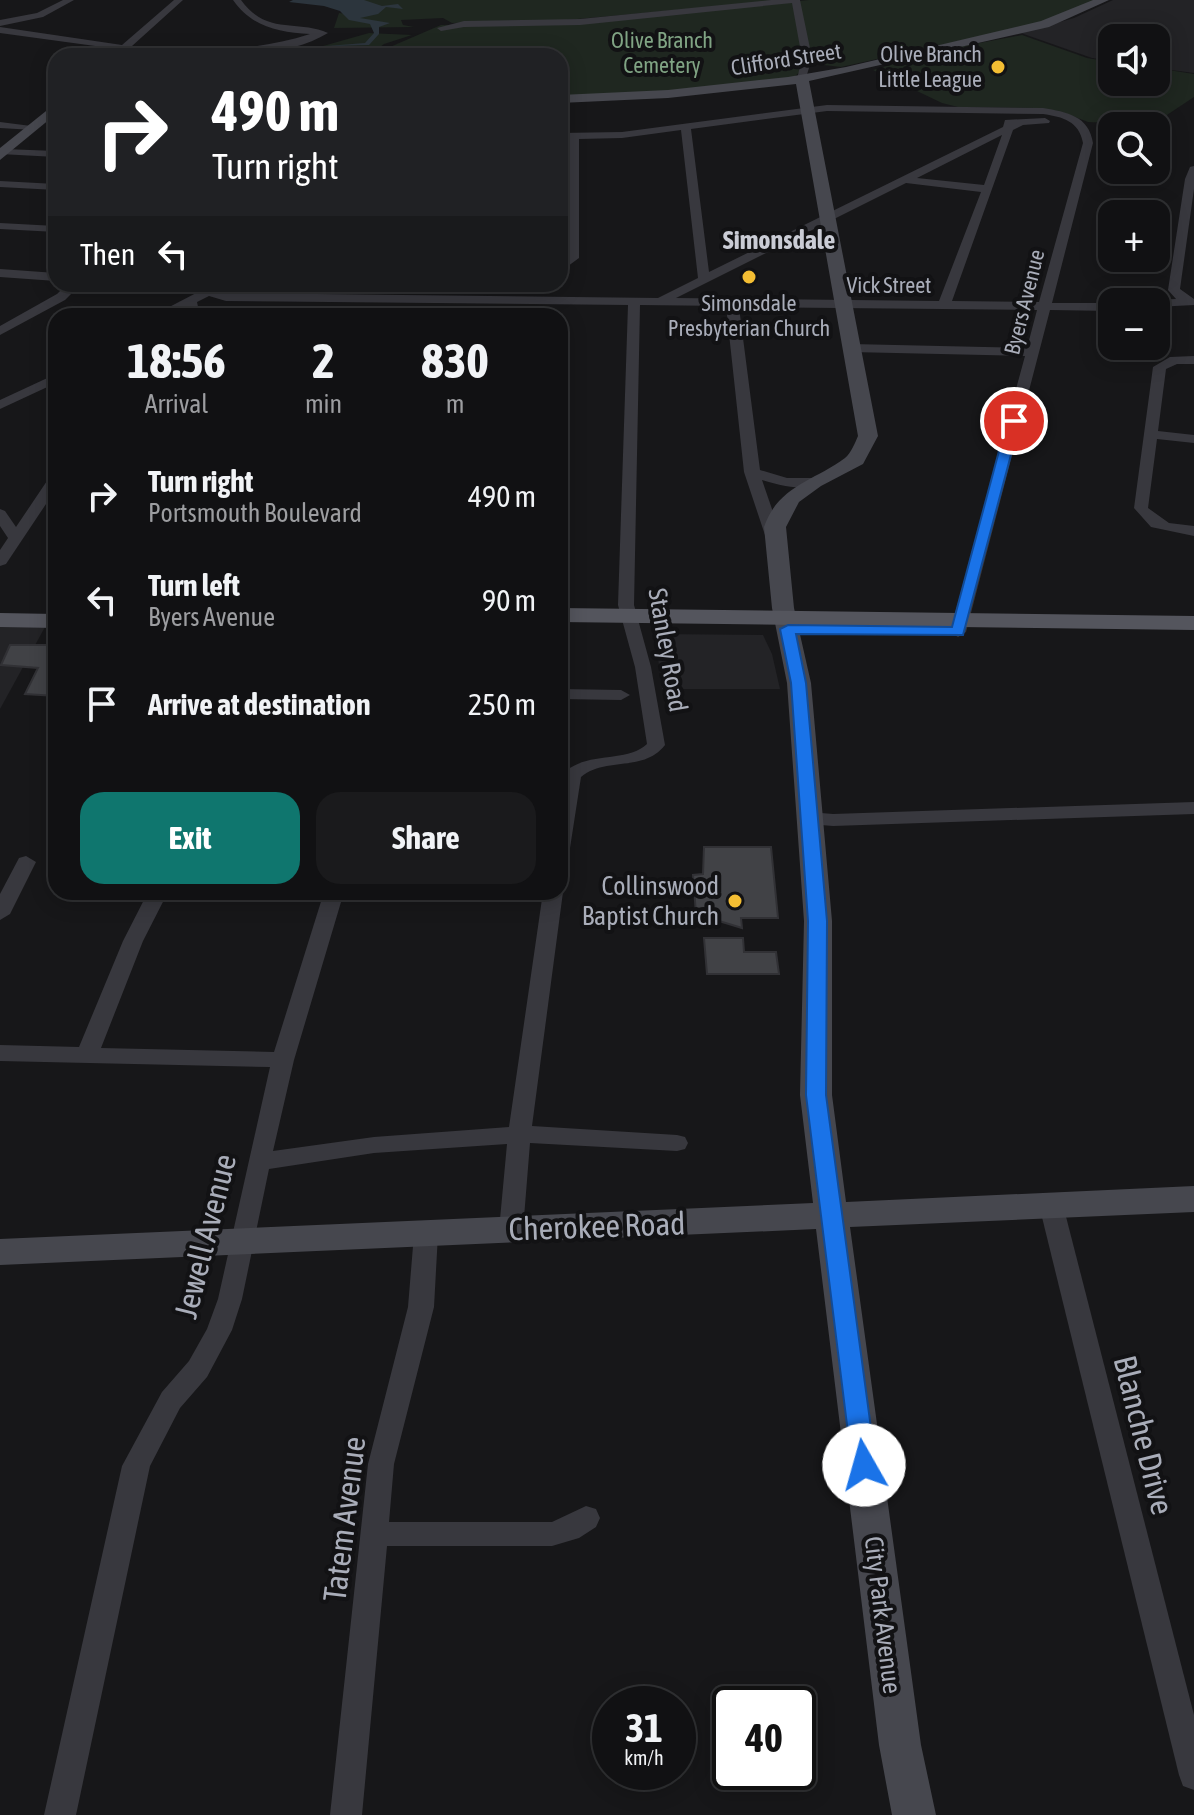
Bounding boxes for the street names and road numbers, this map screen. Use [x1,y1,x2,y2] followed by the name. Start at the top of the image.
[729,37,843,81] street label: Clifford Street
[998,247,1050,357] street label: Byers Avenue
[847,272,931,298] street label: Vick Street
[642,586,694,714] street label: Stanley Road
[167,1150,243,1322] street label: Jewell Avenue
[508,1204,686,1248] street label: Cherokee Road
[1106,1352,1182,1518] street label: Blanche Drive
[316,1434,372,1604] street label: Tatem Avenue
[858,1535,908,1695] street label: City Park Avenue

